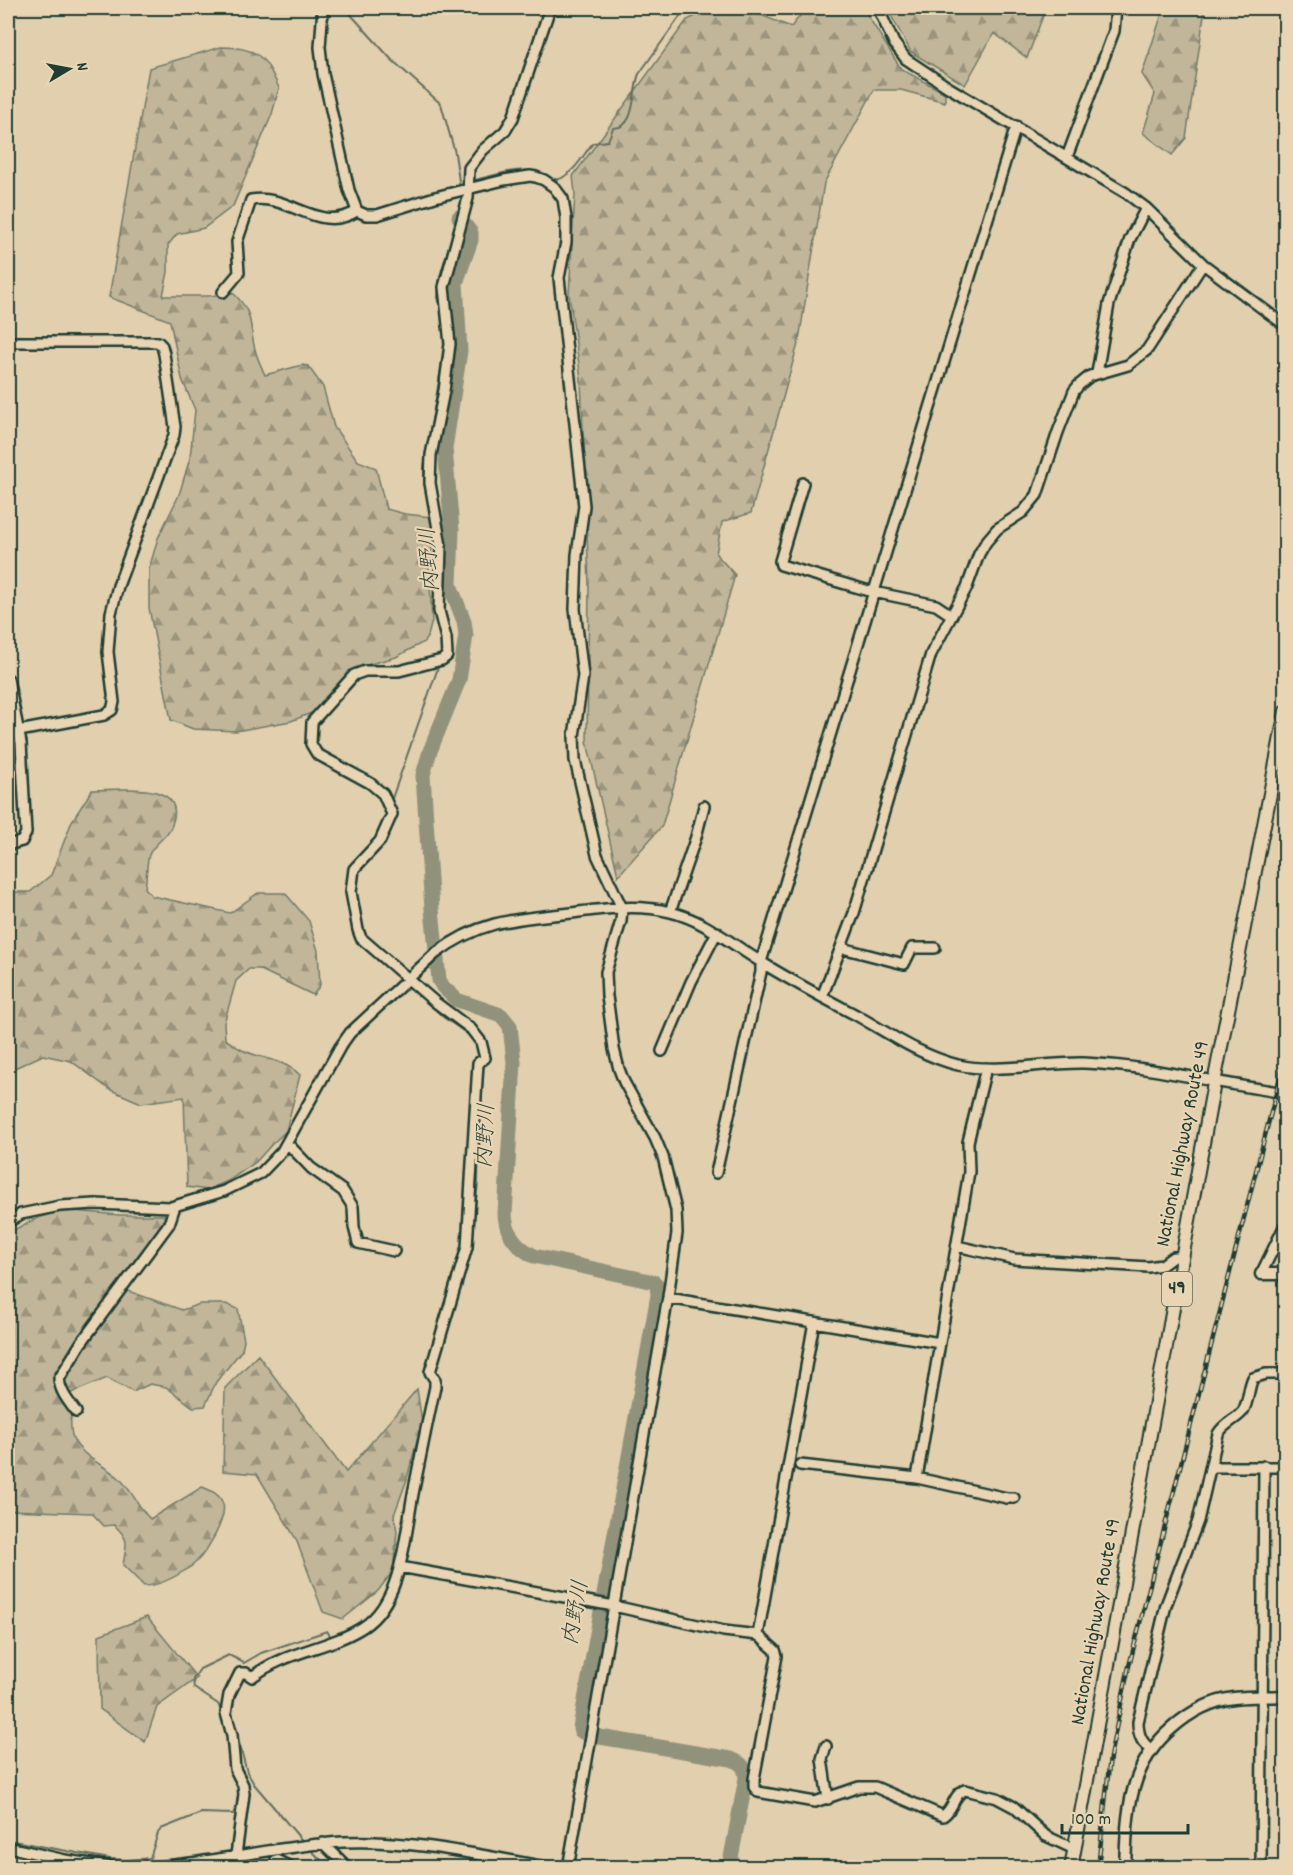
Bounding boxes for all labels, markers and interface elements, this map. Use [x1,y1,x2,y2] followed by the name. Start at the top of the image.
[39,39,99,99] north arrow
[69,61,93,73] text: N
[413,526,449,594] water label: 内野川
[1149,1038,1219,1250] street label: National Highway Route 49
[470,1102,504,1170] water label: 内野川
[1162,1272,1192,1306] road number: 49
[1064,1516,1130,1728] street label: National Highway Route 49
[556,1578,598,1648] water label: 内野川
[1062,1797,1188,1835] scale bar
[1071,1808,1111,1833] text: 100 m

